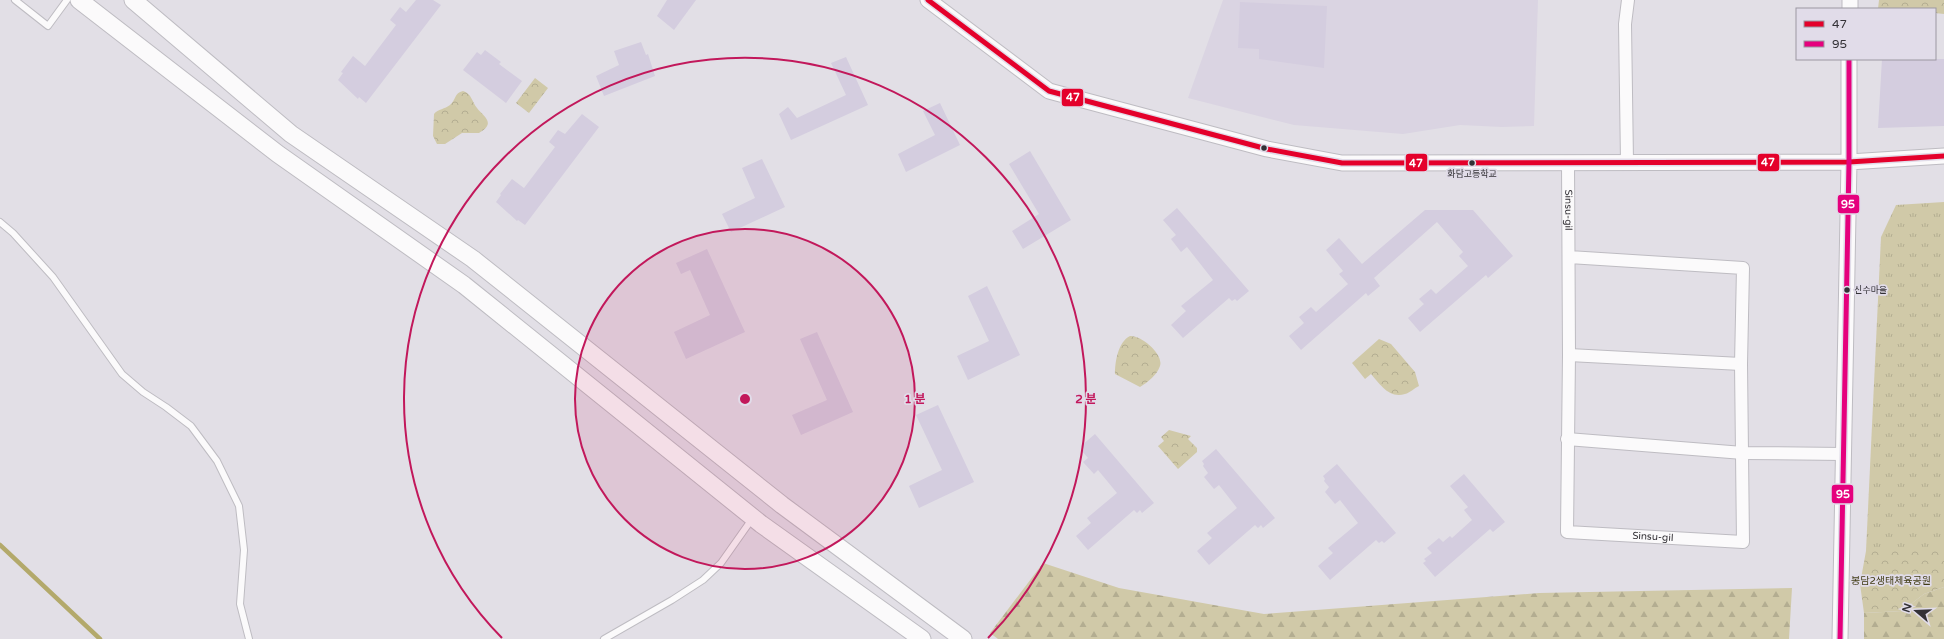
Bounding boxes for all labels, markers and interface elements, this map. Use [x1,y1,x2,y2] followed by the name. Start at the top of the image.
[1796,8,1936,60] legend
[1832,17,1847,31] text: 47
[1832,37,1847,51] text: 95
[1061,88,1084,107] line badge: 47
[1066,91,1080,104] text: 47
[1259,143,1269,153] unlabelled marker
[1405,153,1428,172] line badge: 47
[1757,153,1780,172] line badge: 47
[1761,156,1775,169] text: 47
[1409,157,1423,170] text: 47
[1467,158,1477,168] marker: 화담고등학교
[1447,168,1497,180] place label: 화담고등학교
[1562,189,1574,231] street label: Sinsu-gil
[1837,194,1860,214] line badge: 95
[1841,198,1855,211] text: 95
[1842,285,1852,295] marker: 신수마을
[1854,285,1887,296] place label: 신수마을
[738,392,752,406] centre of rings
[904,392,926,406] text: 1 분
[1075,392,1097,406] text: 2 분
[1831,484,1854,504] line badge: 95
[1836,488,1850,501] text: 95
[1632,530,1674,544] street label: Sinsu-gil
[1851,575,1931,587] park label: 봉담2생태체육공원
[1896,591,1936,631] north arrow
[1899,602,1915,614] text: N

